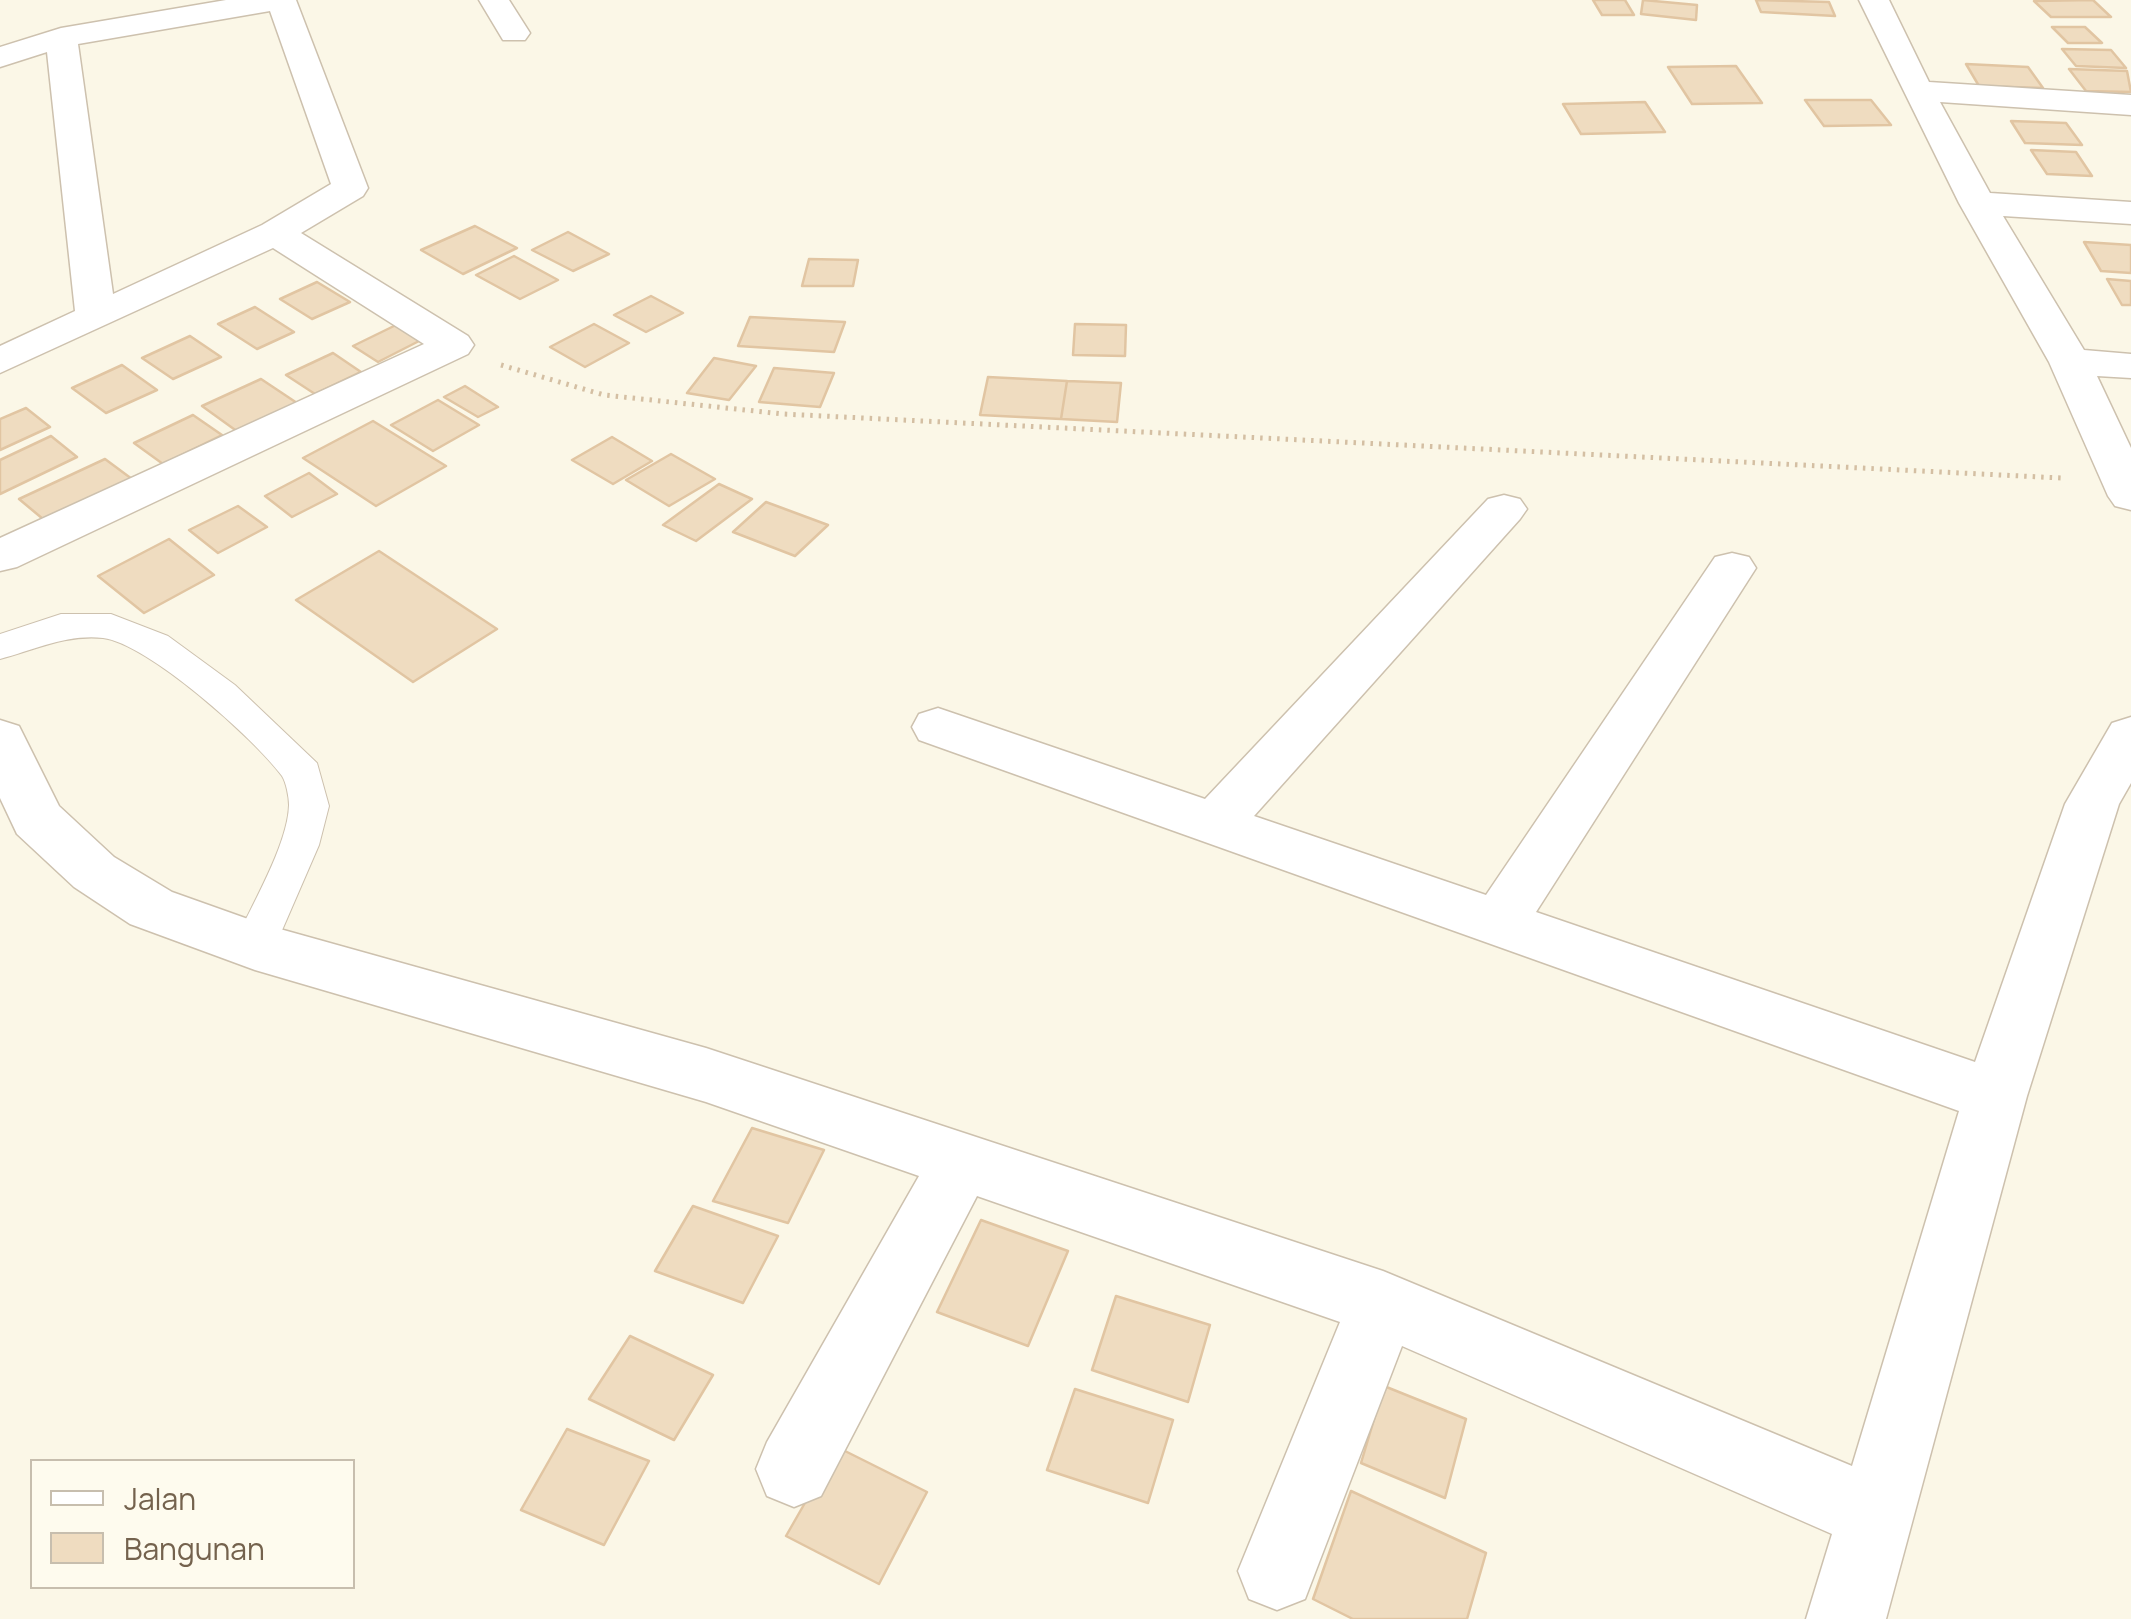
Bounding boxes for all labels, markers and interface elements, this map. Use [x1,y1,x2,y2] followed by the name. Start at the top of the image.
[30,1459,355,1589] legend
[124,1478,196,1519] text: Jalan
[124,1528,265,1569] text: Bangunan

